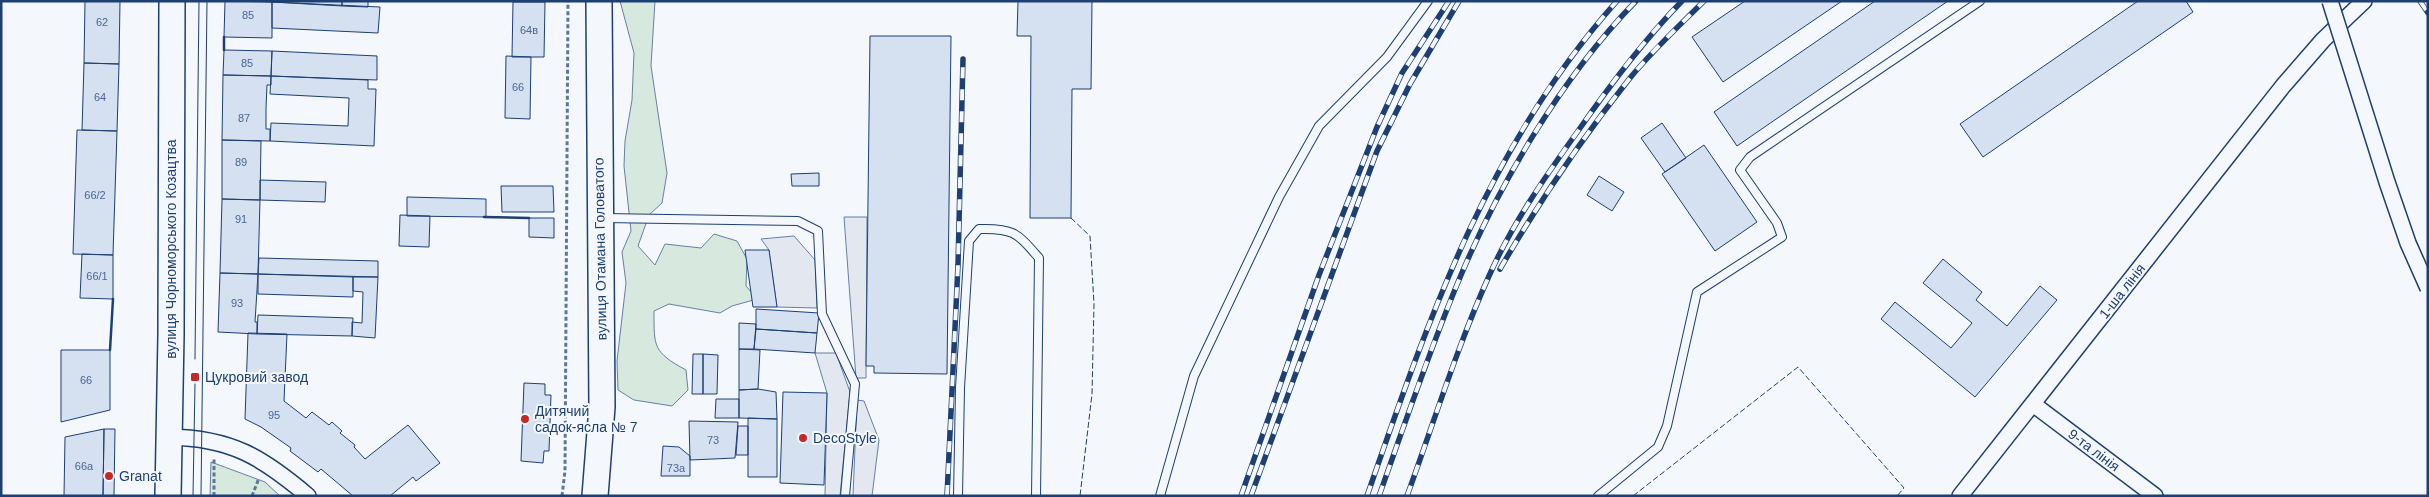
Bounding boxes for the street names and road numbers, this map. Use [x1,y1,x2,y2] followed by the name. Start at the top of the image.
[163,139,179,359] street label: вулиця Чорноморського Козацтва
[590,157,610,340] street label: вулиця Отамана Головатого
[2096,260,2148,322] street label: 1-ша лінія
[2065,426,2123,474] street label: 9-та лінія

